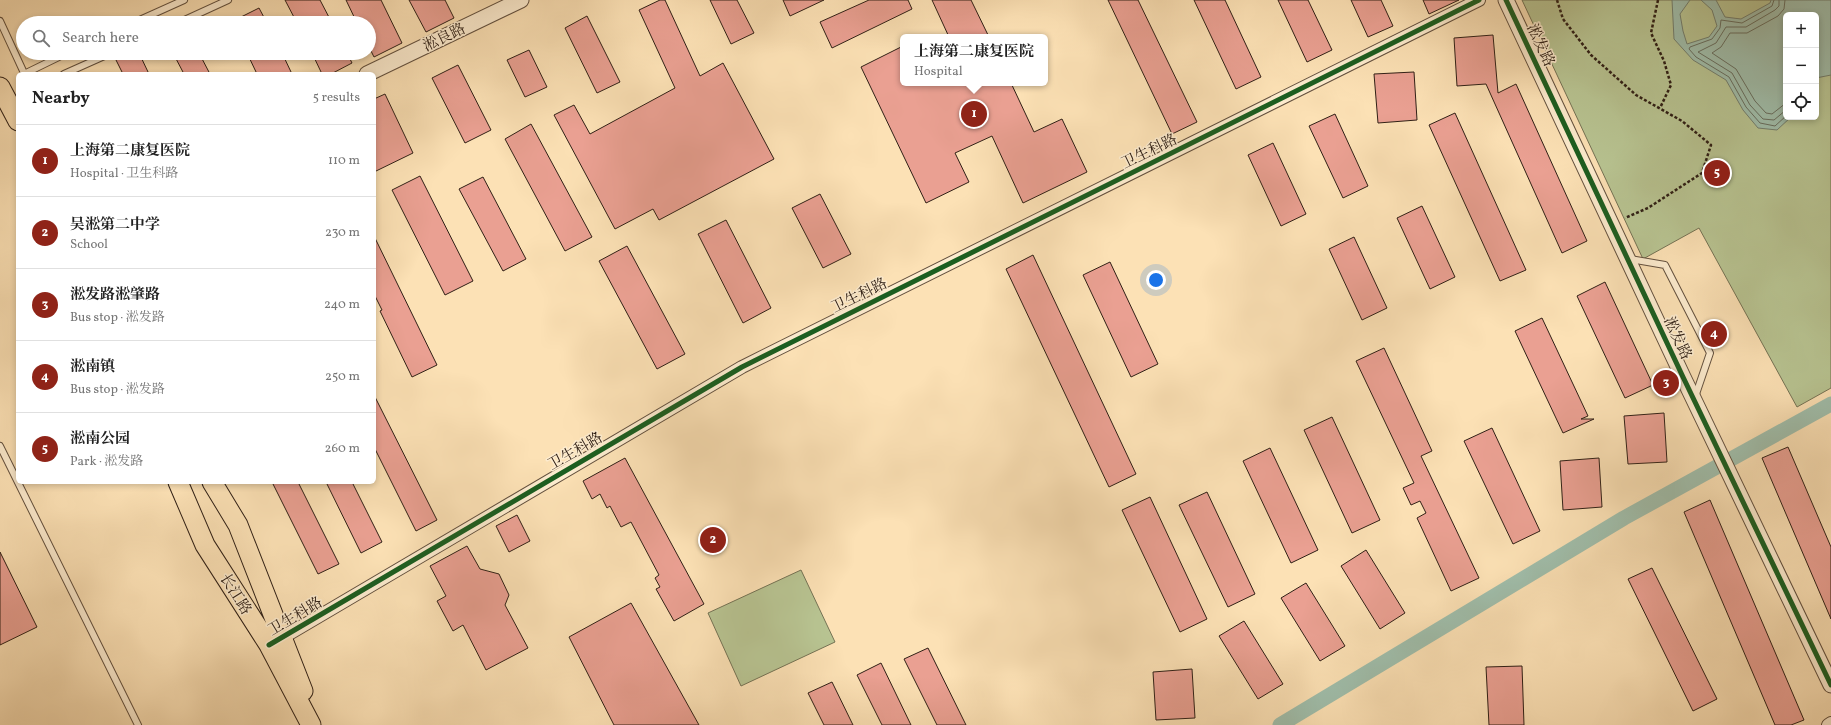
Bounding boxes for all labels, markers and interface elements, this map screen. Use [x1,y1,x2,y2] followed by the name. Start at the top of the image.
[1783,12,1819,120] map controls
[1783,12,1819,48] button: +
[16,16,376,60] search box
[420,19,469,58] street label: 淞良路
[1521,21,1559,70] street label: 淞发路
[30,27,52,49] icon: search
[62,28,139,49] text: Search here
[900,34,1048,86] popup
[914,42,1034,63] text: 上海第二康复医院
[1783,48,1819,84] button: −
[914,63,963,81] text: Hospital
[1783,84,1819,120] button: locate
[32,87,90,110] text: Nearby
[313,89,360,107] text: 5 results
[961,99,987,129] pin: 1
[1118,130,1181,175] street label: 卫生科路
[70,141,190,162] text: 上海第二康复医院
[42,152,48,170] text: 1
[328,152,360,170] text: 110 m
[1704,158,1730,188] pin: 5
[70,165,178,183] text: Hospital · 卫生科路
[70,215,160,236] text: 吴淞第二中学
[42,224,48,242] text: 2
[325,224,360,242] text: 230 m
[70,236,108,254] text: School
[1146,270,1166,290] your location
[828,274,891,319] street label: 卫生科路
[70,285,160,306] text: 淞发路淞肇路
[42,296,48,314] text: 3
[324,296,360,314] text: 240 m
[70,309,165,327] text: Bus stop · 淞发路
[1658,314,1696,363] street label: 淞发路
[1701,319,1727,349] pin: 4
[70,357,115,378] text: 淞南镇
[41,368,49,386] text: 4
[325,368,360,386] text: 250 m
[1653,368,1679,398] pin: 3
[70,381,165,399] text: Bus stop · 淞发路
[545,428,607,476] street label: 卫生科路
[70,429,130,450] text: 淞南公园
[42,440,48,458] text: 5
[325,440,360,458] text: 260 m
[70,453,143,471] text: Park · 淞发路
[700,525,726,555] pin: 2
[214,570,256,619] street label: 长江路
[265,593,327,642] street label: 卫生科路

